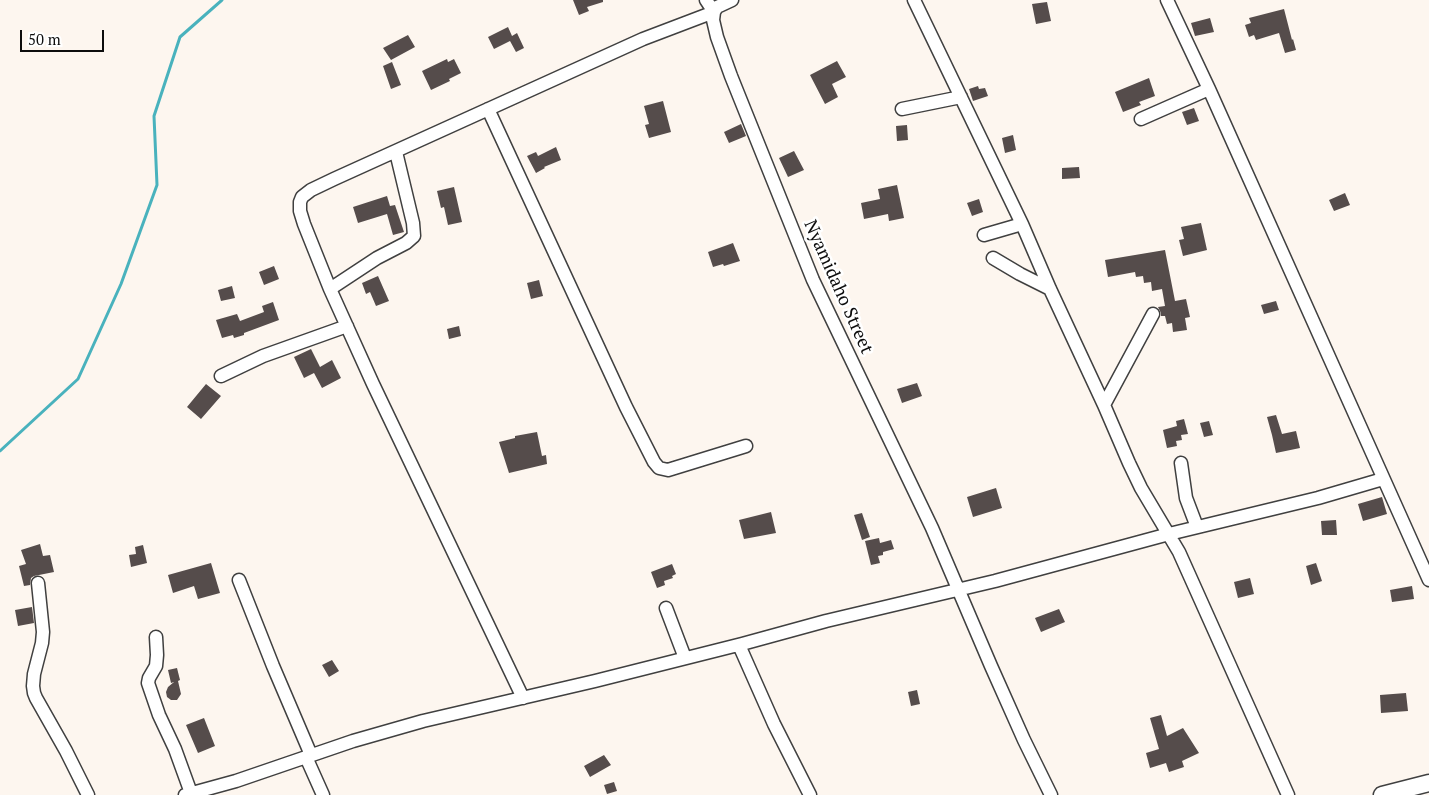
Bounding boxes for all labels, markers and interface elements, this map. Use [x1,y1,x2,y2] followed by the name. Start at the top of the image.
[22,20,106,52] scale bar
[28,29,61,49] text: 50 m
[799,217,877,357] street label: Nyamidaho Street

